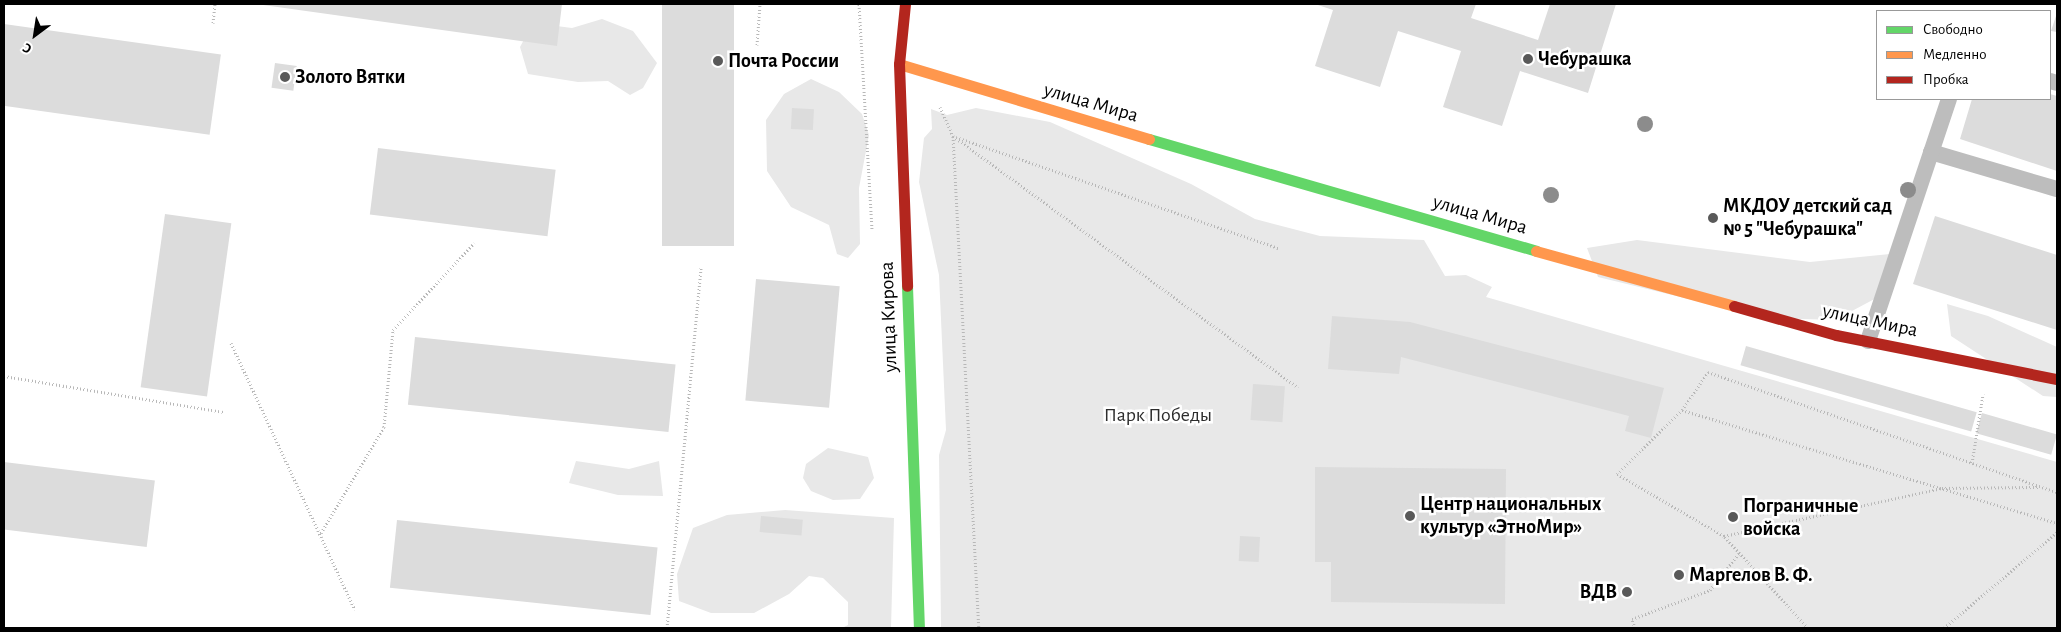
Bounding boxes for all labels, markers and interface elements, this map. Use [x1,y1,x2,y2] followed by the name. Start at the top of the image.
[10,10,60,60] north arrow
[1876,10,2051,100] legend
[1923,22,1983,37] text: Свободно
[20,40,34,56] text: С
[1538,47,1632,71] place label: Чебурашка
[1923,47,1987,62] text: Медленно
[728,49,839,73] place label: Почта России
[1522,53,1534,65] marker: Чебурашка
[712,55,724,67] marker: Почта России
[295,65,406,89] place label: Золото Вятки
[279,71,291,83] marker: Золото Вятки
[1923,72,1969,87] text: Пробка
[1041,78,1141,128] street label: улица Мира
[1430,190,1530,240] street label: улица Мира
[1723,195,1892,242] place label: МКДОУ детский сад № 5 "Чебурашка"
[1707,212,1719,224] marker: МКДОУ детский сад № 5 "Чебурашка"
[875,261,903,373] street label: улица Кирова
[1820,299,1920,343] street label: улица Мира
[1104,403,1212,427] park label: Парк Победы
[1420,492,1601,539] place label: Центр национальных культур «ЭтноМир»
[1743,494,1858,541] place label: Пограничные войска
[1404,510,1416,522] marker: Центр национальных культур «ЭтноМир»
[1727,511,1739,523] marker: Пограничные войска
[1689,563,1813,587] place label: Маргелов В. Ф.
[1673,569,1685,581] marker: Маргелов В. Ф.
[1580,580,1617,604] place label: ВДВ
[1621,586,1633,598] marker: ВДВ

